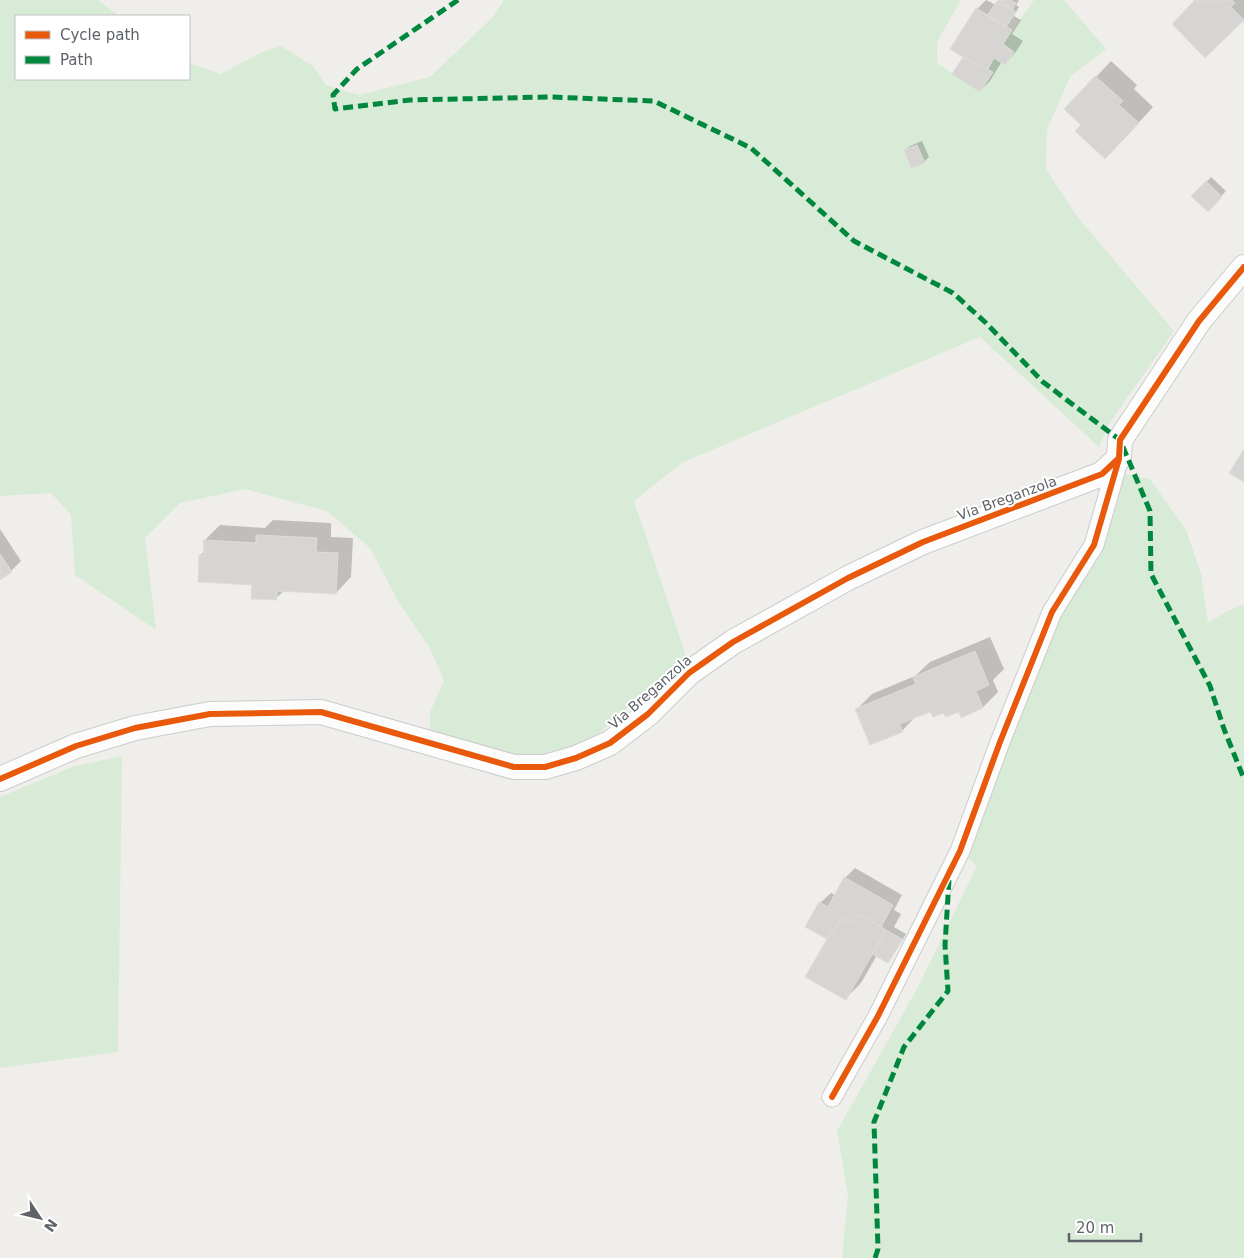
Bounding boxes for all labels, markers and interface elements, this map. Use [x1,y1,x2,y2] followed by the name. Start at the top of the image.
[15,15,190,80] legend
[60,26,140,44] text: Cycle path
[60,51,93,69] text: Path
[955,473,1059,523] street label: Via Breganzola
[605,652,695,732] street label: Via Breganzola
[15,1193,65,1243] north arrow
[1069,1210,1142,1242] scale bar
[41,1216,61,1235] text: N
[1076,1219,1114,1237] text: 20 m

